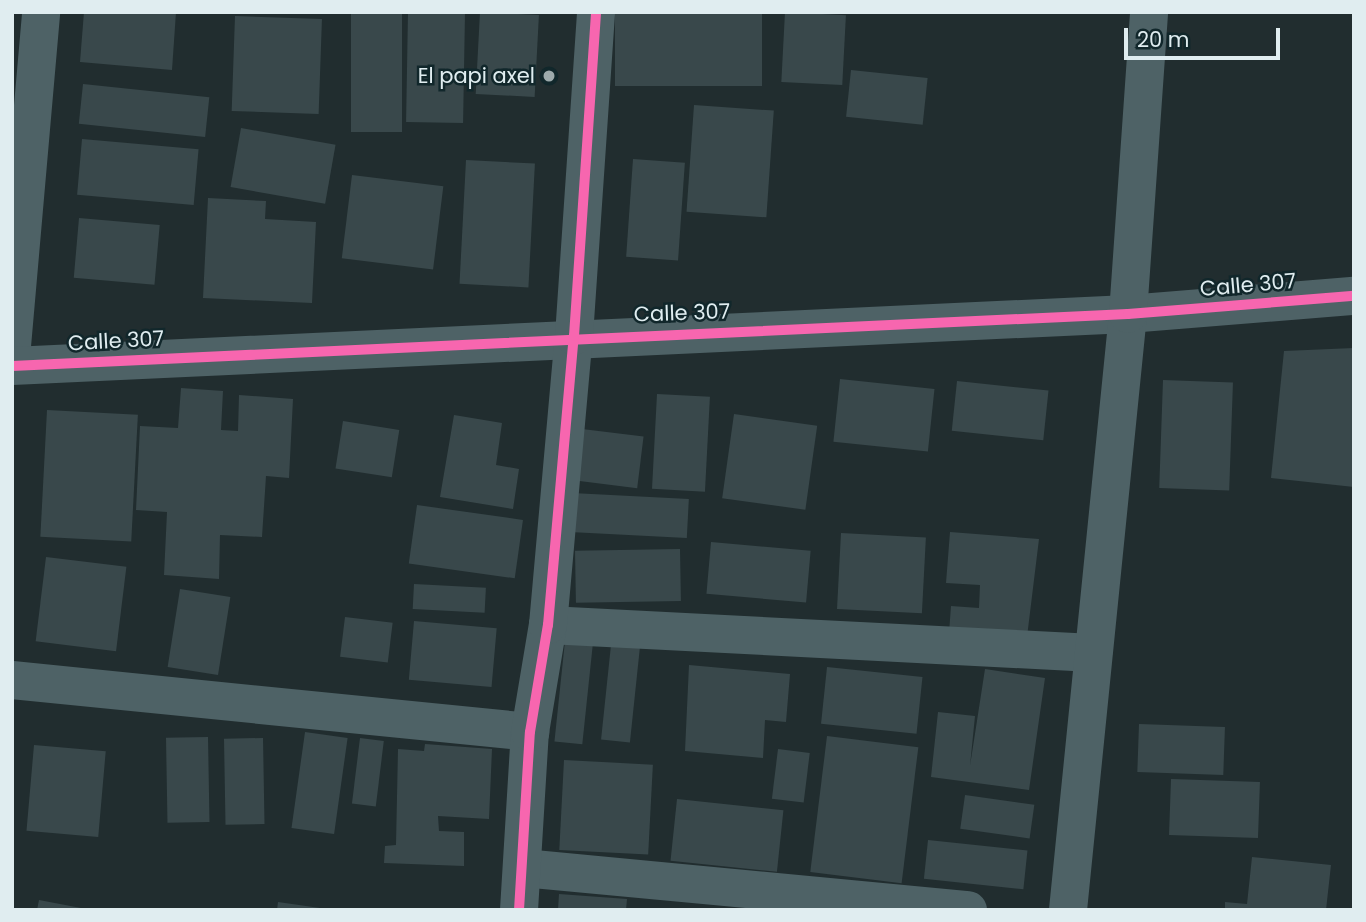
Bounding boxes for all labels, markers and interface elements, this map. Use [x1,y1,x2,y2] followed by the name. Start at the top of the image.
[1128,14,1284,58] scale bar
[1137,25,1190,54] text: 20 m
[418,63,535,89] place label: El papi axel
[541,68,557,84] marker: El papi axel
[1199,268,1297,302] street label: Calle 307
[633,299,731,327] street label: Calle 307
[67,326,165,356] street label: Calle 307

